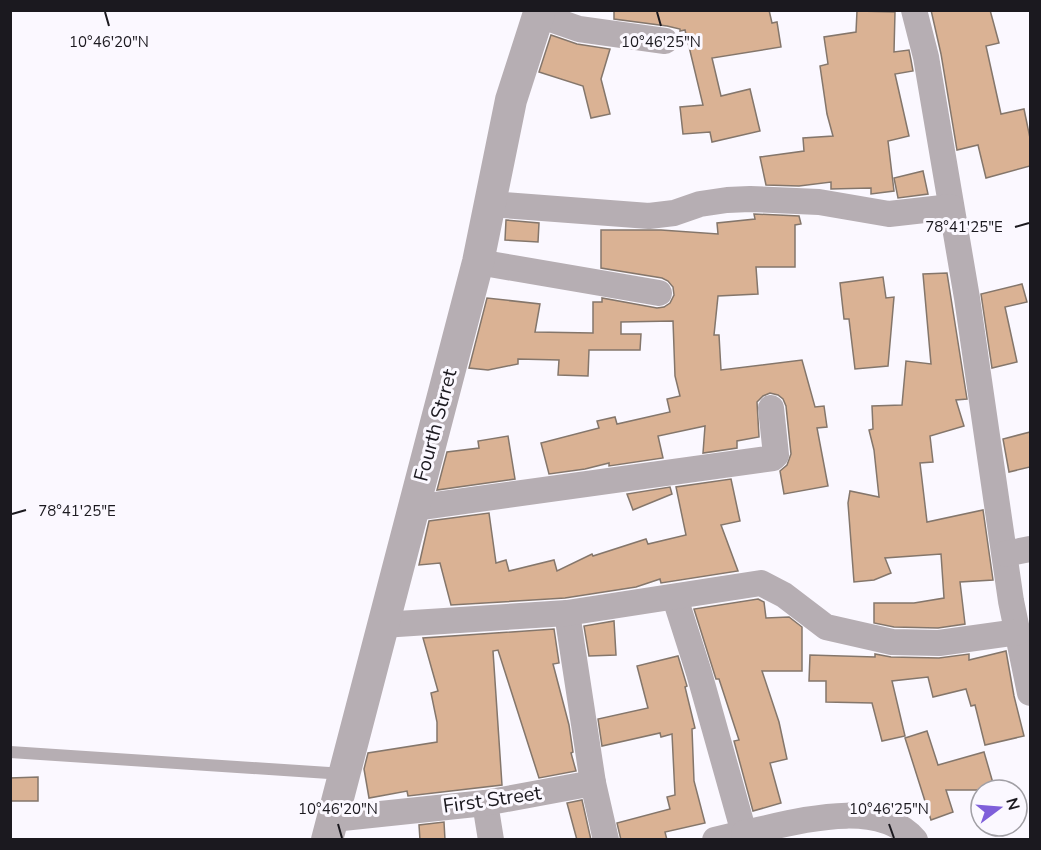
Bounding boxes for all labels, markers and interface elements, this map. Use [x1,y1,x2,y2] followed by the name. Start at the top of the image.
[69,32,149,52] text: 10°46'20"N
[621,32,701,52] text: 10°46'25"N
[925,217,1003,237] text: 78°41'25"E
[408,365,464,484] street label: Fourth Strret
[38,501,116,521] text: 78°41'25"E
[969,778,1029,838] north arrow
[441,779,544,820] street label: First Street
[1000,795,1025,813] text: N
[298,799,378,819] text: 10°46'20"N
[849,799,929,819] text: 10°46'25"N

